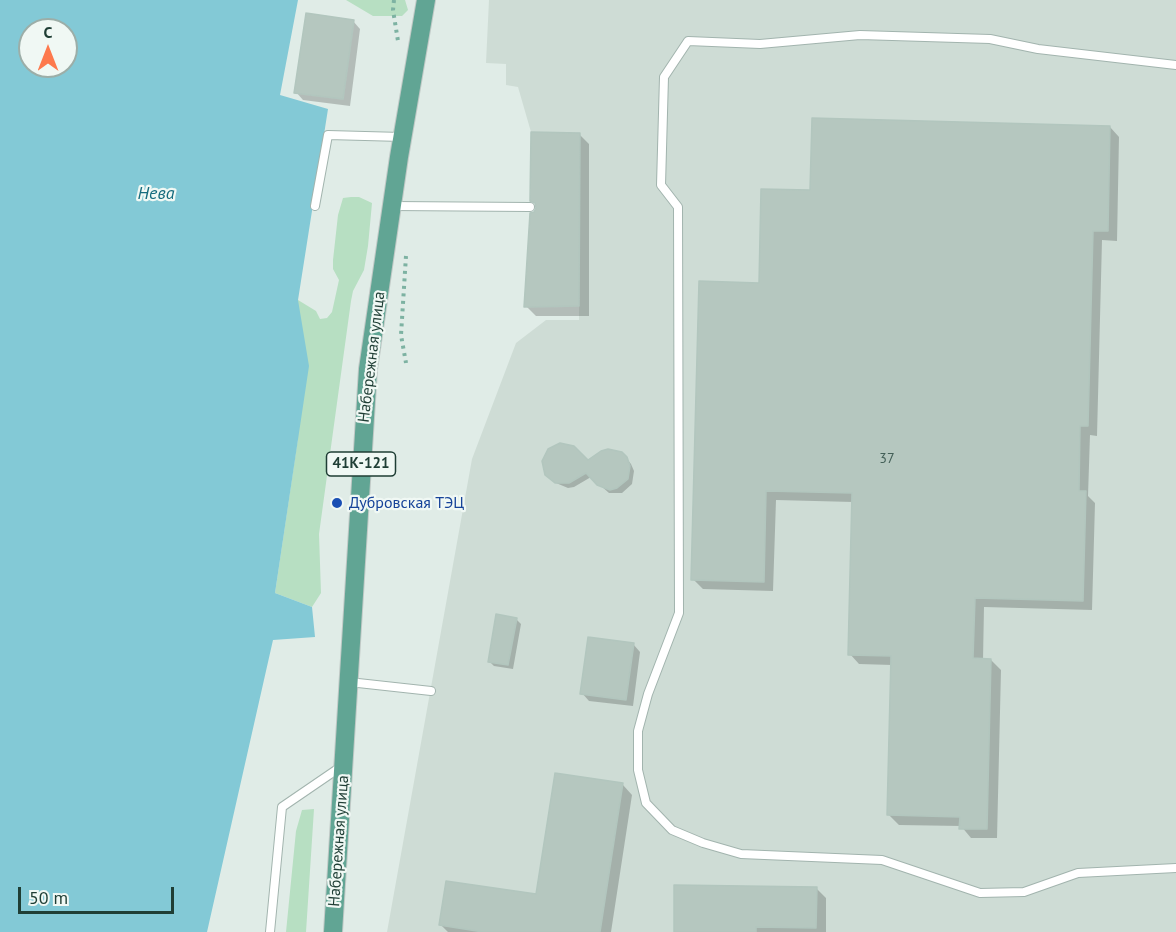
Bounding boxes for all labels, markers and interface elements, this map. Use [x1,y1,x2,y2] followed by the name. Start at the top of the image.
[18,18,78,78] north arrow
[44,22,52,42] text: С
[138,183,174,205] water label: Нева
[354,290,390,424] street label: Набережная улица
[879,451,895,467] house number: 37
[326,452,395,476] road number: 41К-121
[349,493,464,513] place label: Дубровская ТЭЦ
[330,496,344,510] marker: Дубровская ТЭЦ
[325,775,353,907] street label: Набережная улица
[21,875,177,913] scale bar
[29,886,68,909] text: 50 m

